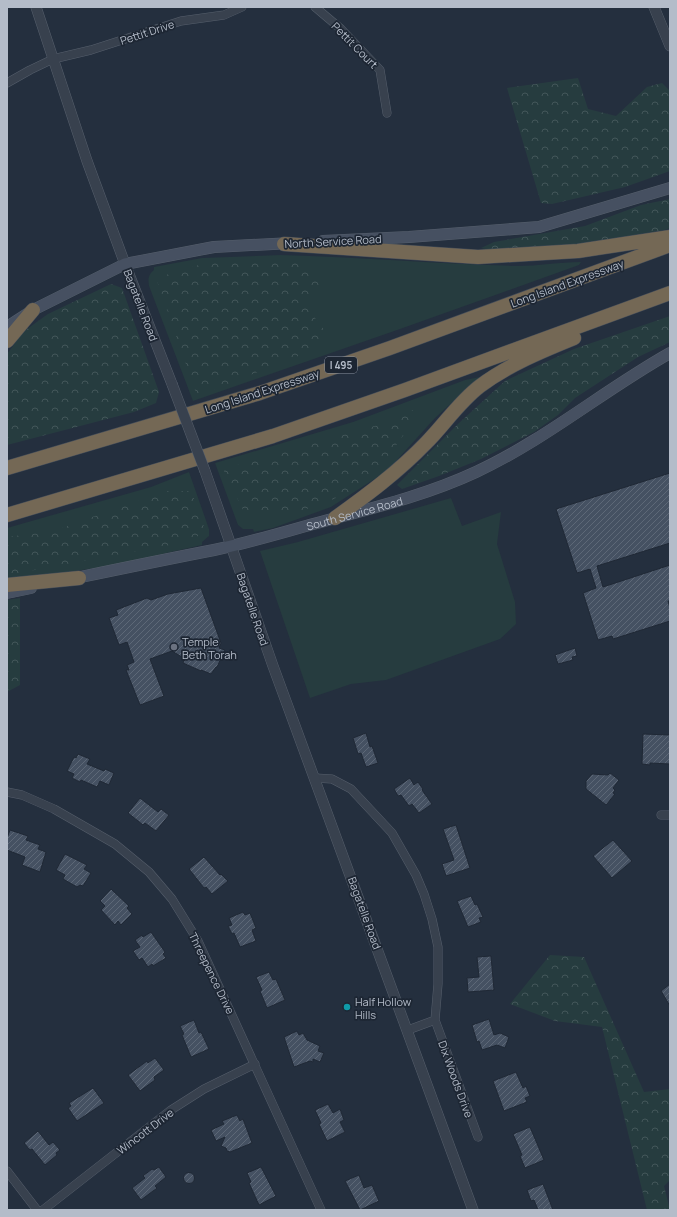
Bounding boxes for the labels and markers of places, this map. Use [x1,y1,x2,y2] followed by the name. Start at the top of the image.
[182,634,237,662] place label: Temple Beth Torah
[169,642,179,652] marker: Temple Beth Torah
[355,994,412,1022] place label: Half Hollow Hills
[342,1002,352,1012] marker: Half Hollow Hills

